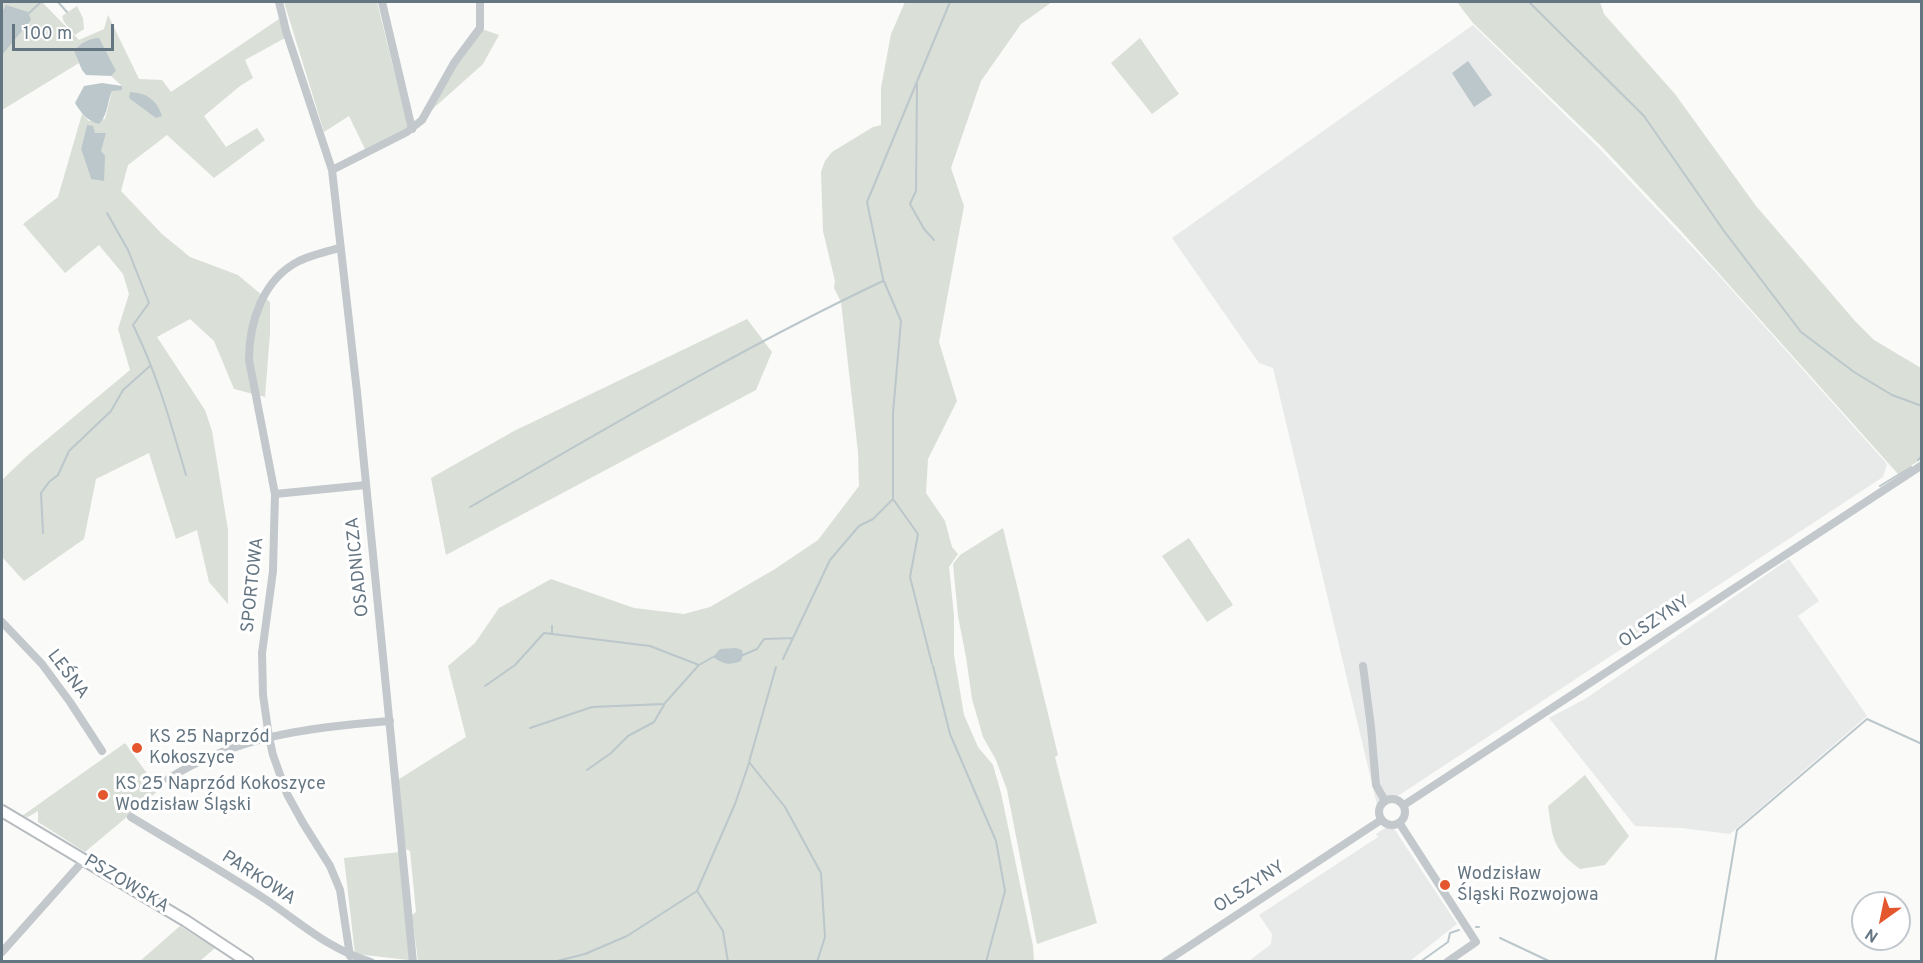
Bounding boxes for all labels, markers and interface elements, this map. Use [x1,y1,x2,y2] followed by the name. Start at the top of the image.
[15,12,117,50] scale bar
[23,23,72,46] text: 100 m
[343,516,375,618] street label: OSADNICZA
[238,536,270,634] street label: SPORTOWA
[1615,592,1695,654] street label: OLSZYNY
[42,646,92,704] street label: LEŚNA
[149,727,270,770] place label: KS 25 Naprzód Kokoszyce
[130,741,144,755] marker: KS 25 Naprzód Kokoszyce
[115,774,326,816] place label: KS 25 Naprzód Kokoszyce Wodzisław Śląski
[96,788,110,802] marker: KS 25 Naprzód Kokoszyce Wodzisław Śląski
[217,847,299,911] street label: PARKOWA
[80,851,172,919] street label: PSZOWSKA
[1210,857,1290,919] street label: OLSZYNY
[1457,864,1598,906] place label: Wodzisław Śląski Rozwojowa
[1438,878,1452,892] marker: Wodzisław Śląski Rozwojowa
[1851,891,1911,951] north arrow
[1862,923,1883,946] text: N

